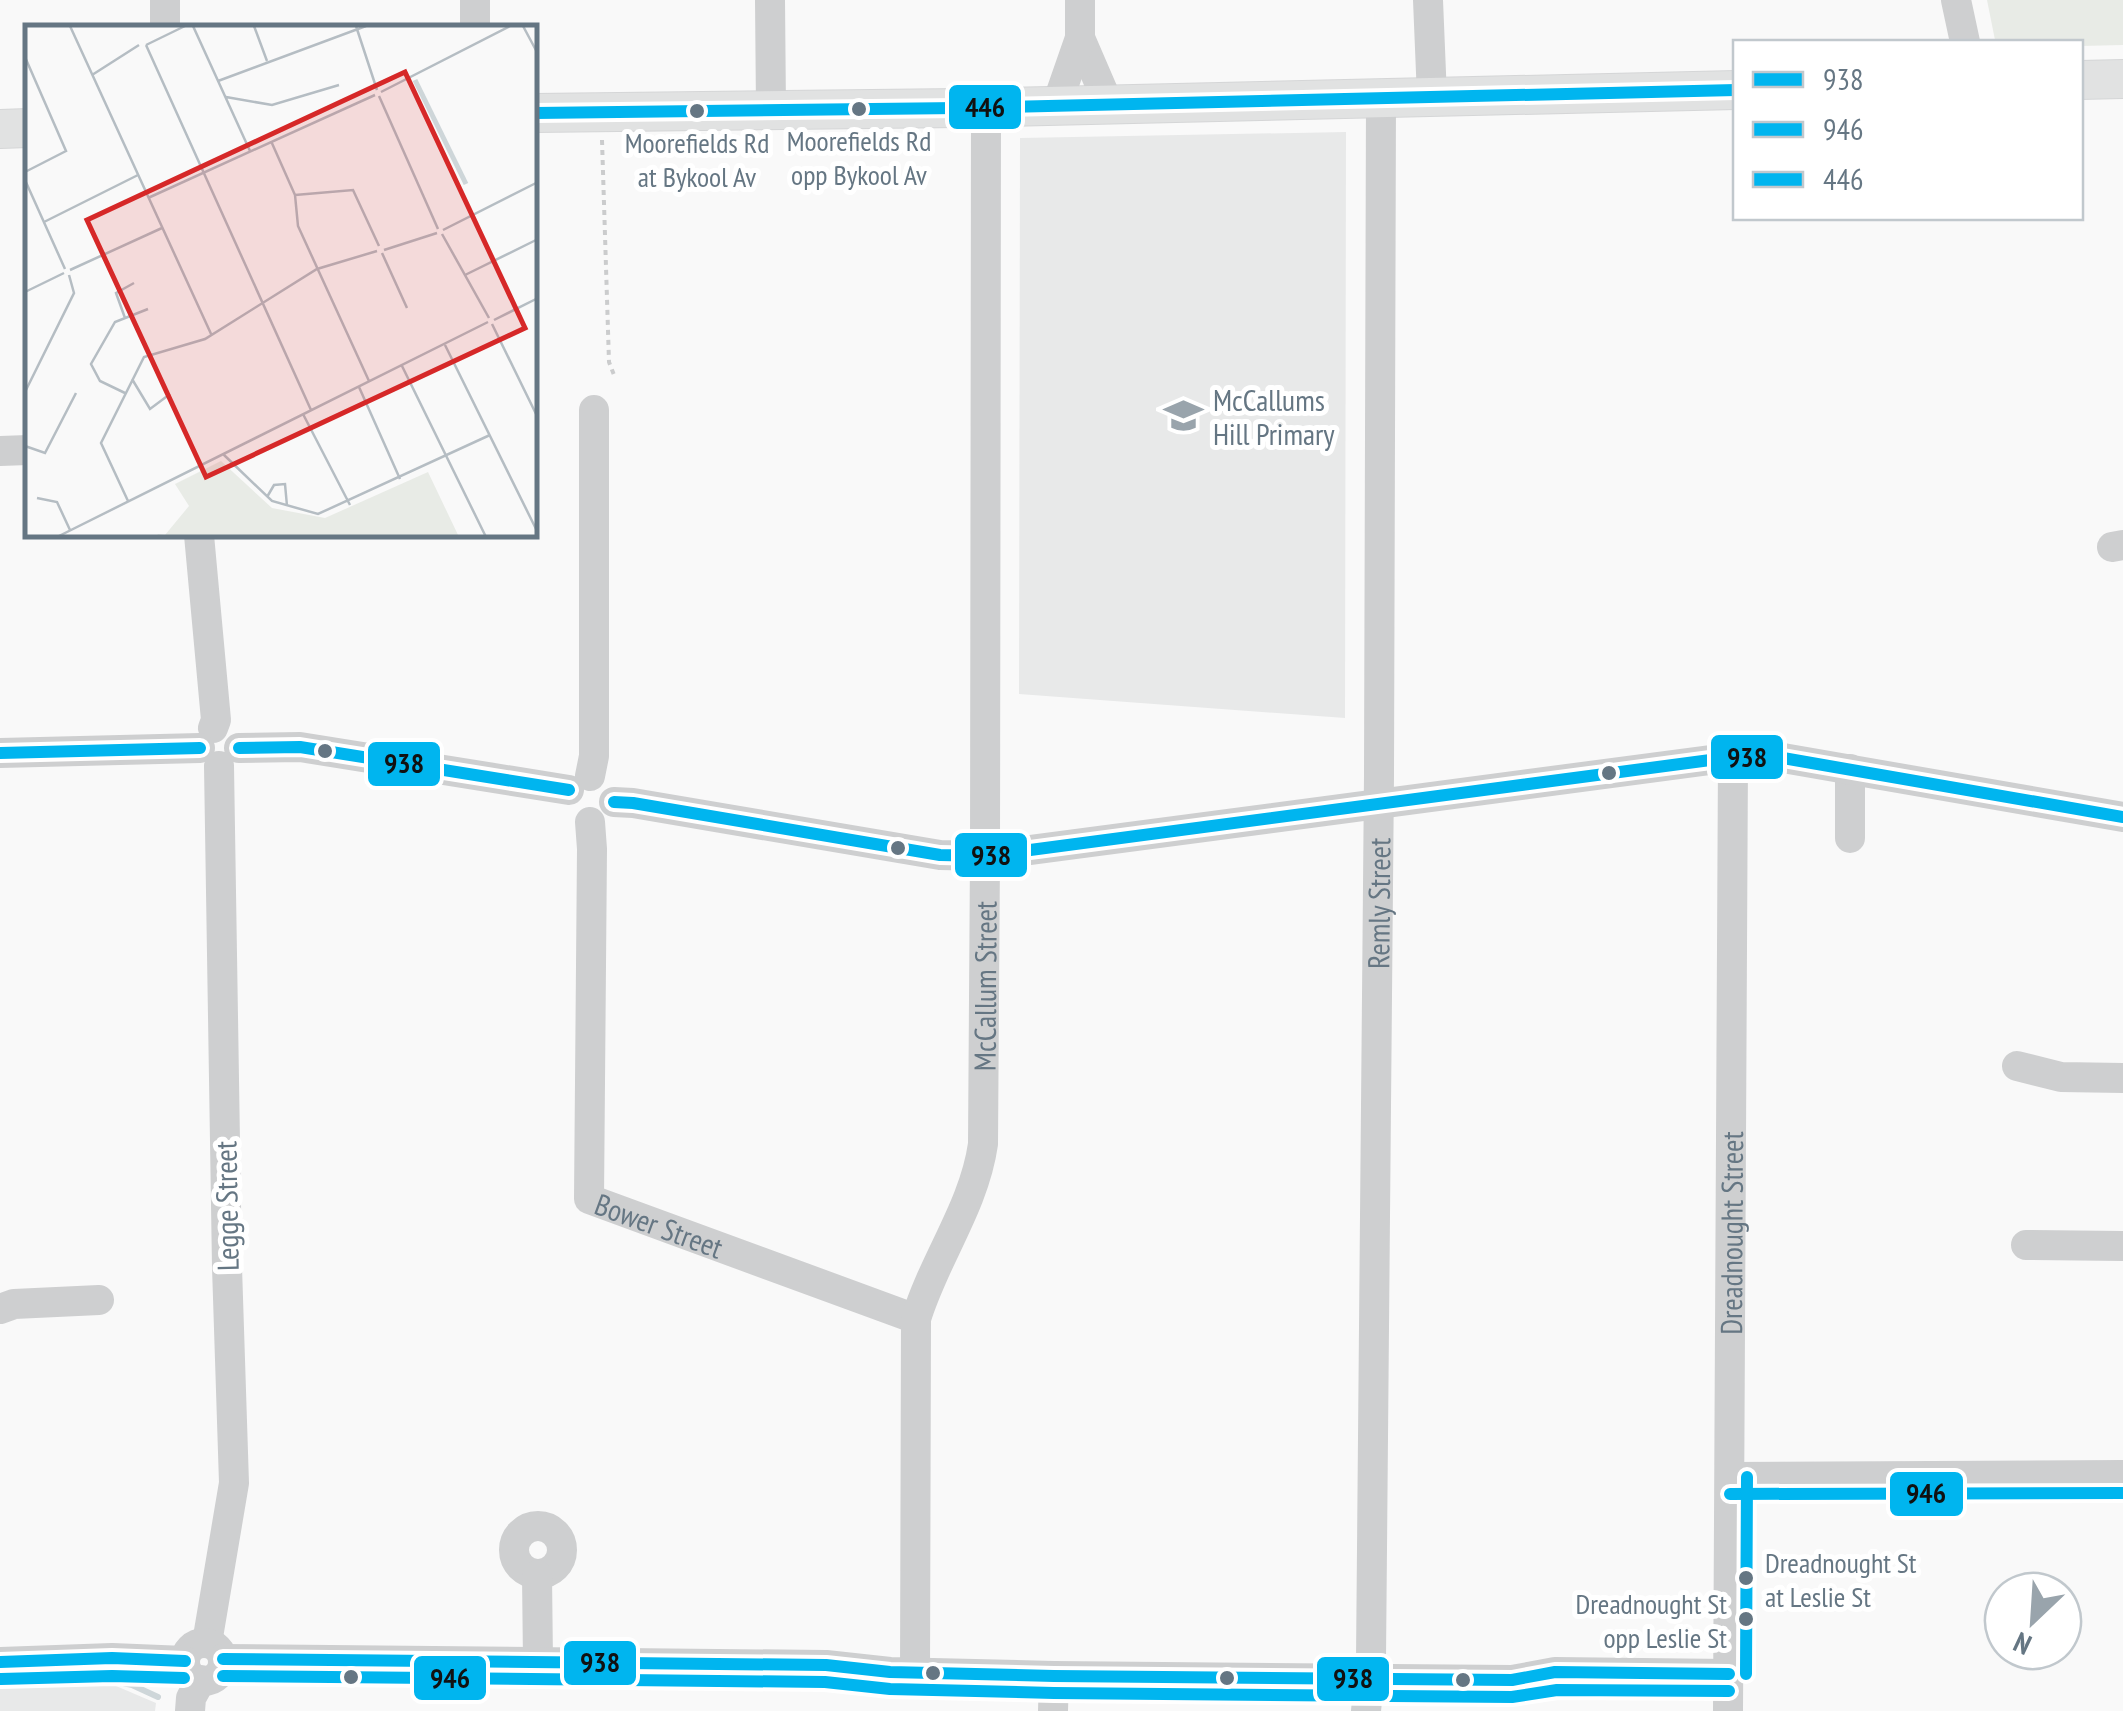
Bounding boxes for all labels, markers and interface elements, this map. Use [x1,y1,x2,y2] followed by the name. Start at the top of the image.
[25,25,538,538] inset map
[1733,40,2083,220] legend
[1823,59,1864,98] text: 938
[947,83,1023,131] line badge: 446
[965,88,1005,125] text: 446
[849,99,869,119] marker: Moorefields Rd opp Bykool Av
[687,101,707,121] marker: Moorefields Rd at Bykool Av
[1823,109,1864,148] text: 946
[787,122,931,193] place label: Moorefields Rd opp Bykool Av
[625,124,769,195] place label: Moorefields Rd at Bykool Av
[1823,159,1864,198] text: 446
[1213,380,1335,453] place label: McCallums Hill Primary
[1162,395,1204,437] school or university icon: McCallums Hill Primary
[1709,733,1785,781] line badge: 938
[1727,738,1767,775] text: 938
[366,740,442,788] line badge: 938
[315,741,335,761] unlabelled marker
[384,744,424,781] text: 938
[1599,763,1619,783] unlabelled marker
[953,831,1029,879] line badge: 938
[971,836,1011,873] text: 938
[1358,837,1398,969] street label: Remly Street
[888,838,908,858] unlabelled marker
[964,900,1004,1071] street label: McCallum Street
[1710,1130,1751,1335] street label: Dreadnought Street
[205,1140,247,1271] street label: Legge Street
[590,1184,729,1266] street label: Bower Street
[1888,1470,1965,1518] line badge: 946
[1906,1474,1946,1511] text: 946
[1765,1544,1917,1615] place label: Dreadnought St at Leslie St
[1736,1568,1756,1588] marker: Dreadnought St at Leslie St
[1983,1571,2083,1671] north arrow
[1575,1585,1727,1656] place label: Dreadnought St opp Leslie St
[1736,1609,1756,1629] marker: Dreadnought St opp Leslie St
[2008,1624,2037,1664] text: N
[562,1639,638,1687] line badge: 938
[580,1643,620,1680] text: 938
[412,1654,488,1702] line badge: 946
[1315,1655,1391,1703] line badge: 938
[430,1659,470,1696] text: 946
[1333,1659,1373,1696] text: 938
[923,1663,943,1683] unlabelled marker
[341,1667,361,1687] unlabelled marker
[1217,1668,1237,1688] unlabelled marker
[1453,1670,1473,1690] unlabelled marker

